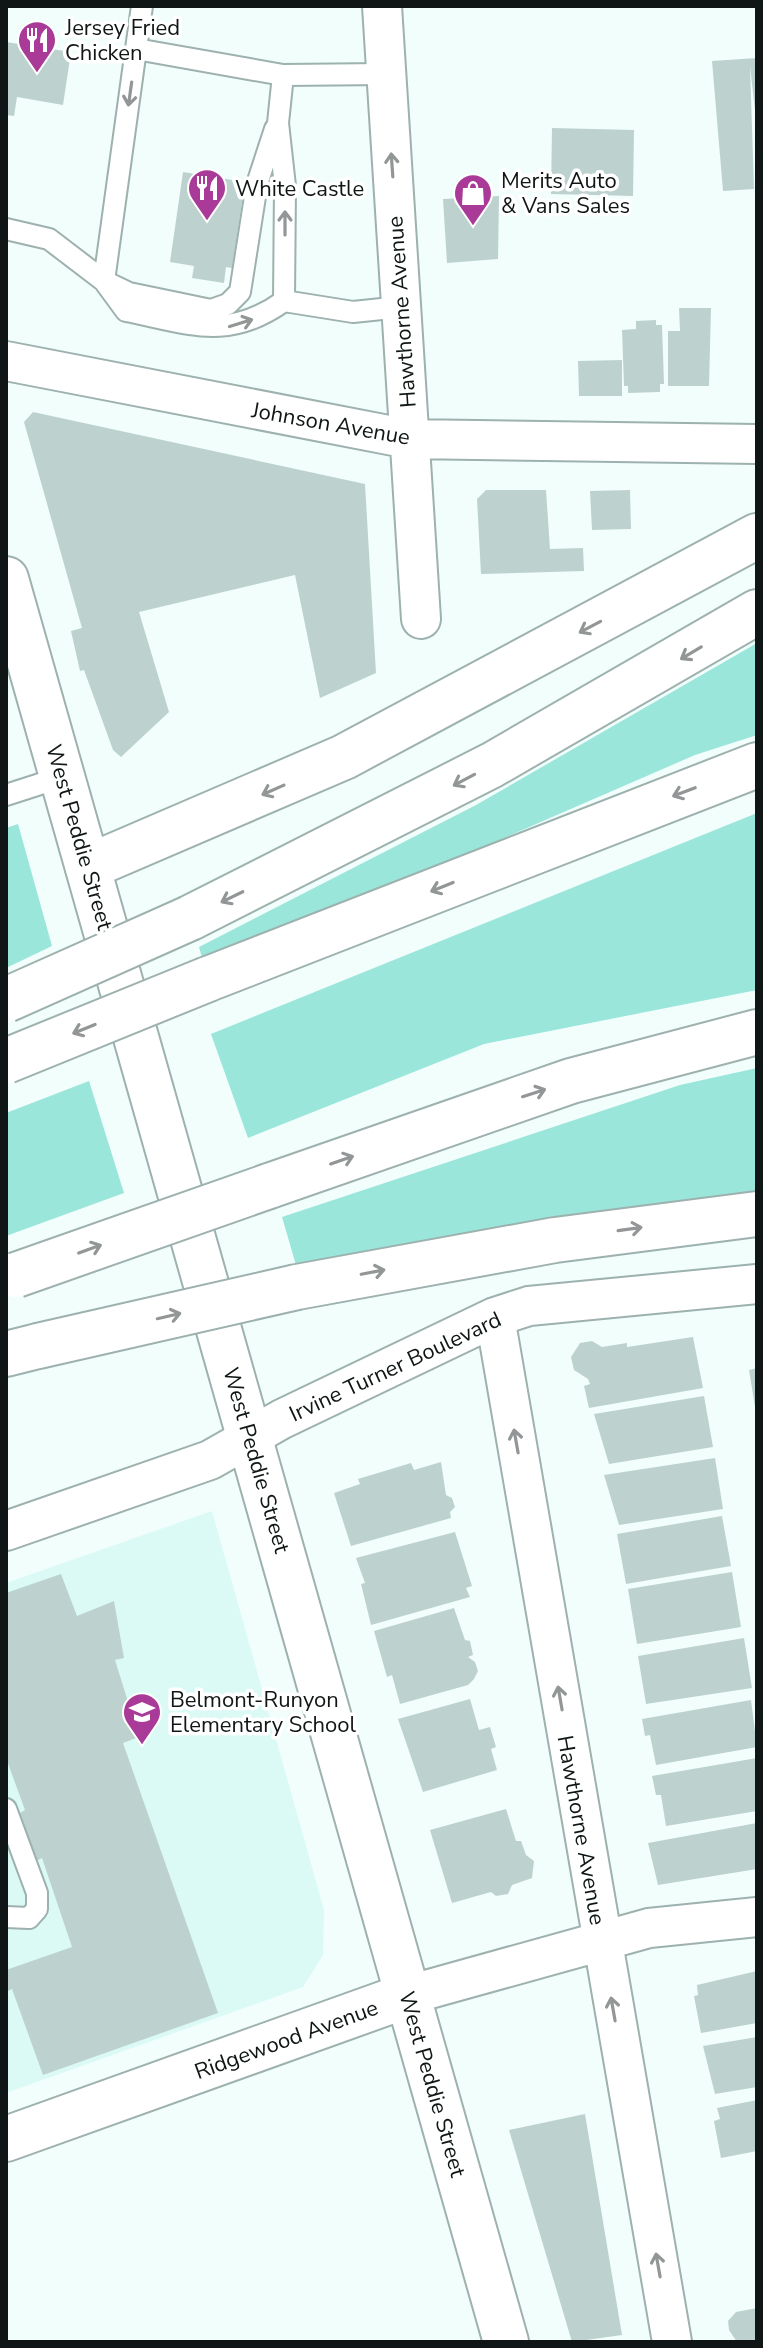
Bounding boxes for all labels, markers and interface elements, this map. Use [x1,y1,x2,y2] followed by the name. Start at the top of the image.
[64,13,180,68] place label: Jersey Fried Chicken
[16,19,58,74] restaurant icon: Jersey Fried Chicken
[122,81,137,106] one-way arrow
[384,152,399,179] one-way arrow
[501,166,630,221] place label: Merits Auto & Vans Sales
[186,167,228,222] restaurant icon: White Castle
[452,172,494,227] shop icon: Merits Auto & Vans Sales
[235,174,364,204] place label: White Castle
[277,210,293,237] one-way arrow
[380,215,424,409] street label: Hawthorne Avenue
[228,315,254,330] one-way arrow
[248,395,412,453] street label: Johnson Avenue
[579,619,602,635] one-way arrow
[680,645,703,661] one-way arrow
[38,741,120,934] street label: West Peddie Street
[453,772,476,788] one-way arrow
[261,783,285,798] one-way arrow
[672,786,697,800] one-way arrow
[430,881,455,895] one-way arrow
[220,890,244,905] one-way arrow
[72,1023,97,1038] one-way arrow
[521,1085,546,1100] one-way arrow
[330,1151,355,1166] one-way arrow
[617,1221,642,1236] one-way arrow
[77,1241,102,1256] one-way arrow
[360,1264,386,1279] one-way arrow
[284,1305,506,1429] street label: Irvine Turner Boulevard
[155,1308,181,1323] one-way arrow
[215,1364,297,1557] street label: West Peddie Street
[508,1429,523,1455] one-way arrow
[170,1685,356,1740] place label: Belmont-Runyon Elementary School
[551,1686,566,1711] one-way arrow
[121,1691,163,1746] school or university icon: Belmont-Runyon Elementary School
[550,1733,612,1927] street label: Hawthorne Avenue
[391,1988,473,2181] street label: West Peddie Street
[190,1993,382,2087] street label: Ridgewood Avenue
[605,1997,620,2022] one-way arrow
[650,2253,665,2278] one-way arrow

